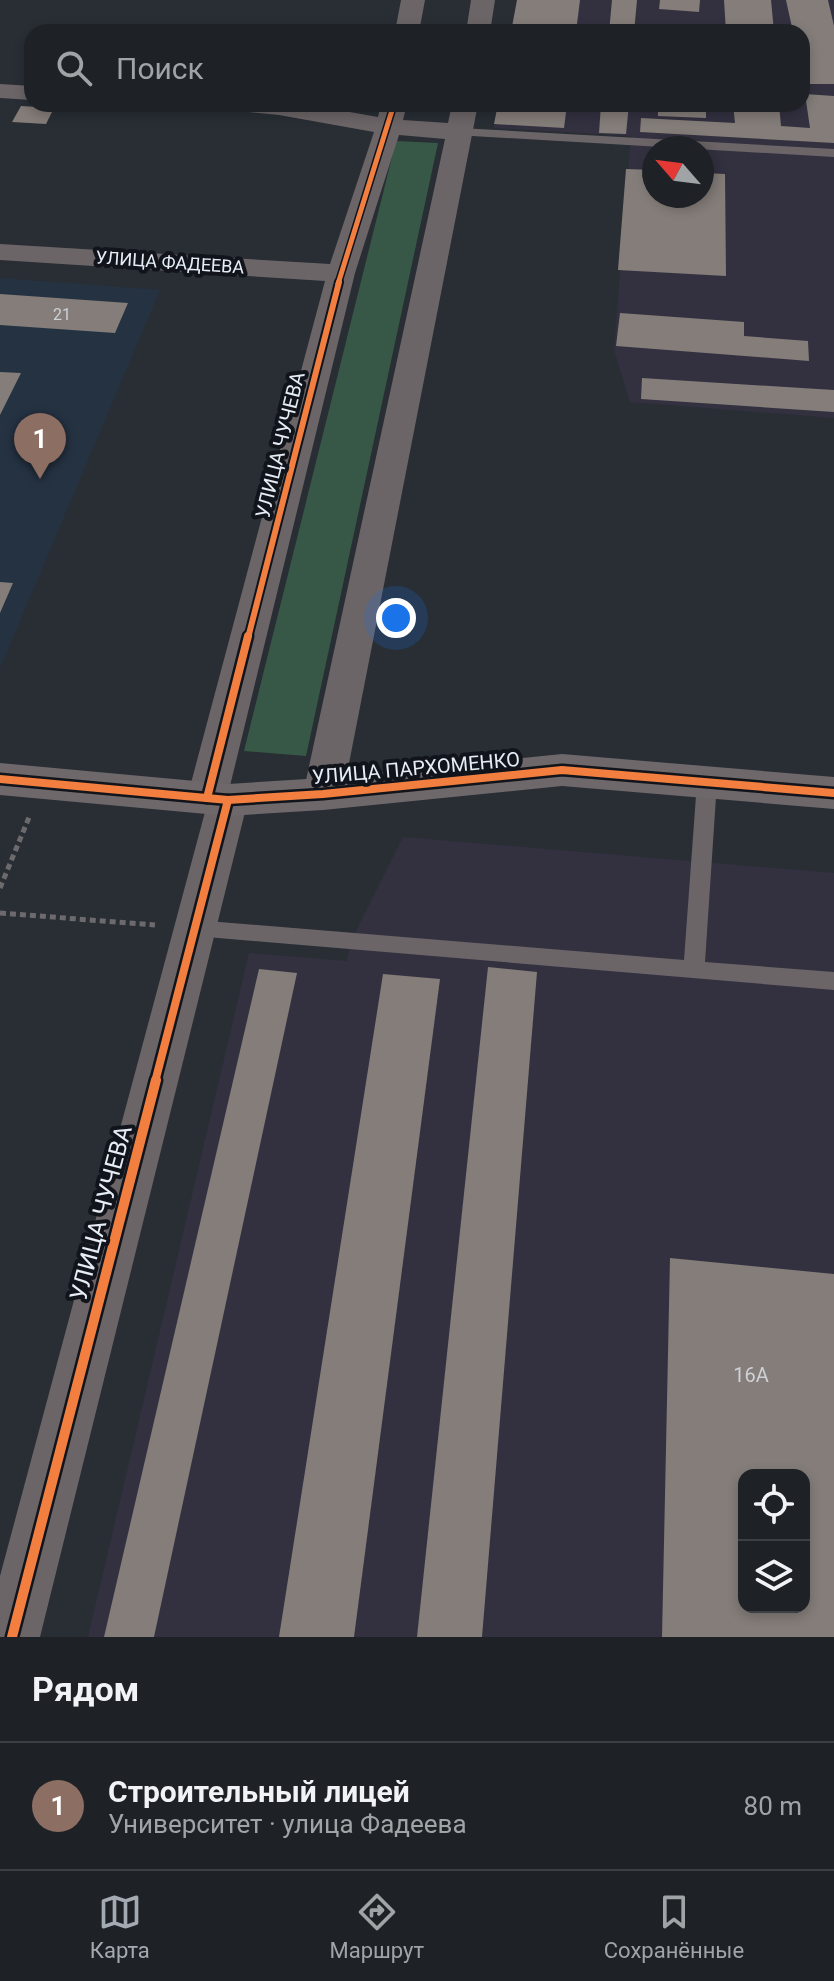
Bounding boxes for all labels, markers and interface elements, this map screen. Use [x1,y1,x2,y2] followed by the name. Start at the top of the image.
[24,24,810,112] search box
[52,46,96,90] icon: search
[116,51,204,86] text: Поиск
[642,136,714,208] north arrow
[95,246,245,278] street label: УЛИЦА ФАДЕЕВА
[53,305,71,324] house number: 21
[250,369,310,521] street label: УЛИЦА ЧУЧЕВА
[14,413,66,479] pin: 1
[376,598,416,638] your location
[311,747,521,789] street label: УЛИЦА ПАРХОМЕНКО
[64,1122,138,1304] street label: УЛИЦА ЧУЧЕВА
[733,1363,769,1387] house number: 16А
[738,1469,810,1613] map controls
[738,1469,810,1541] button: locate
[738,1541,810,1613] button: layers
[32,1669,139,1709] text: Рядом
[108,1774,410,1809] text: Строительный лицей
[51,1791,65,1821] text: 1
[744,1791,802,1821] text: 80 m
[108,1809,467,1839] text: Университет · улица Фадеева
[90,1890,150,1963] tab: Карта
[330,1890,424,1963] tab: Маршрут
[604,1890,744,1963] tab: Сохранённые

